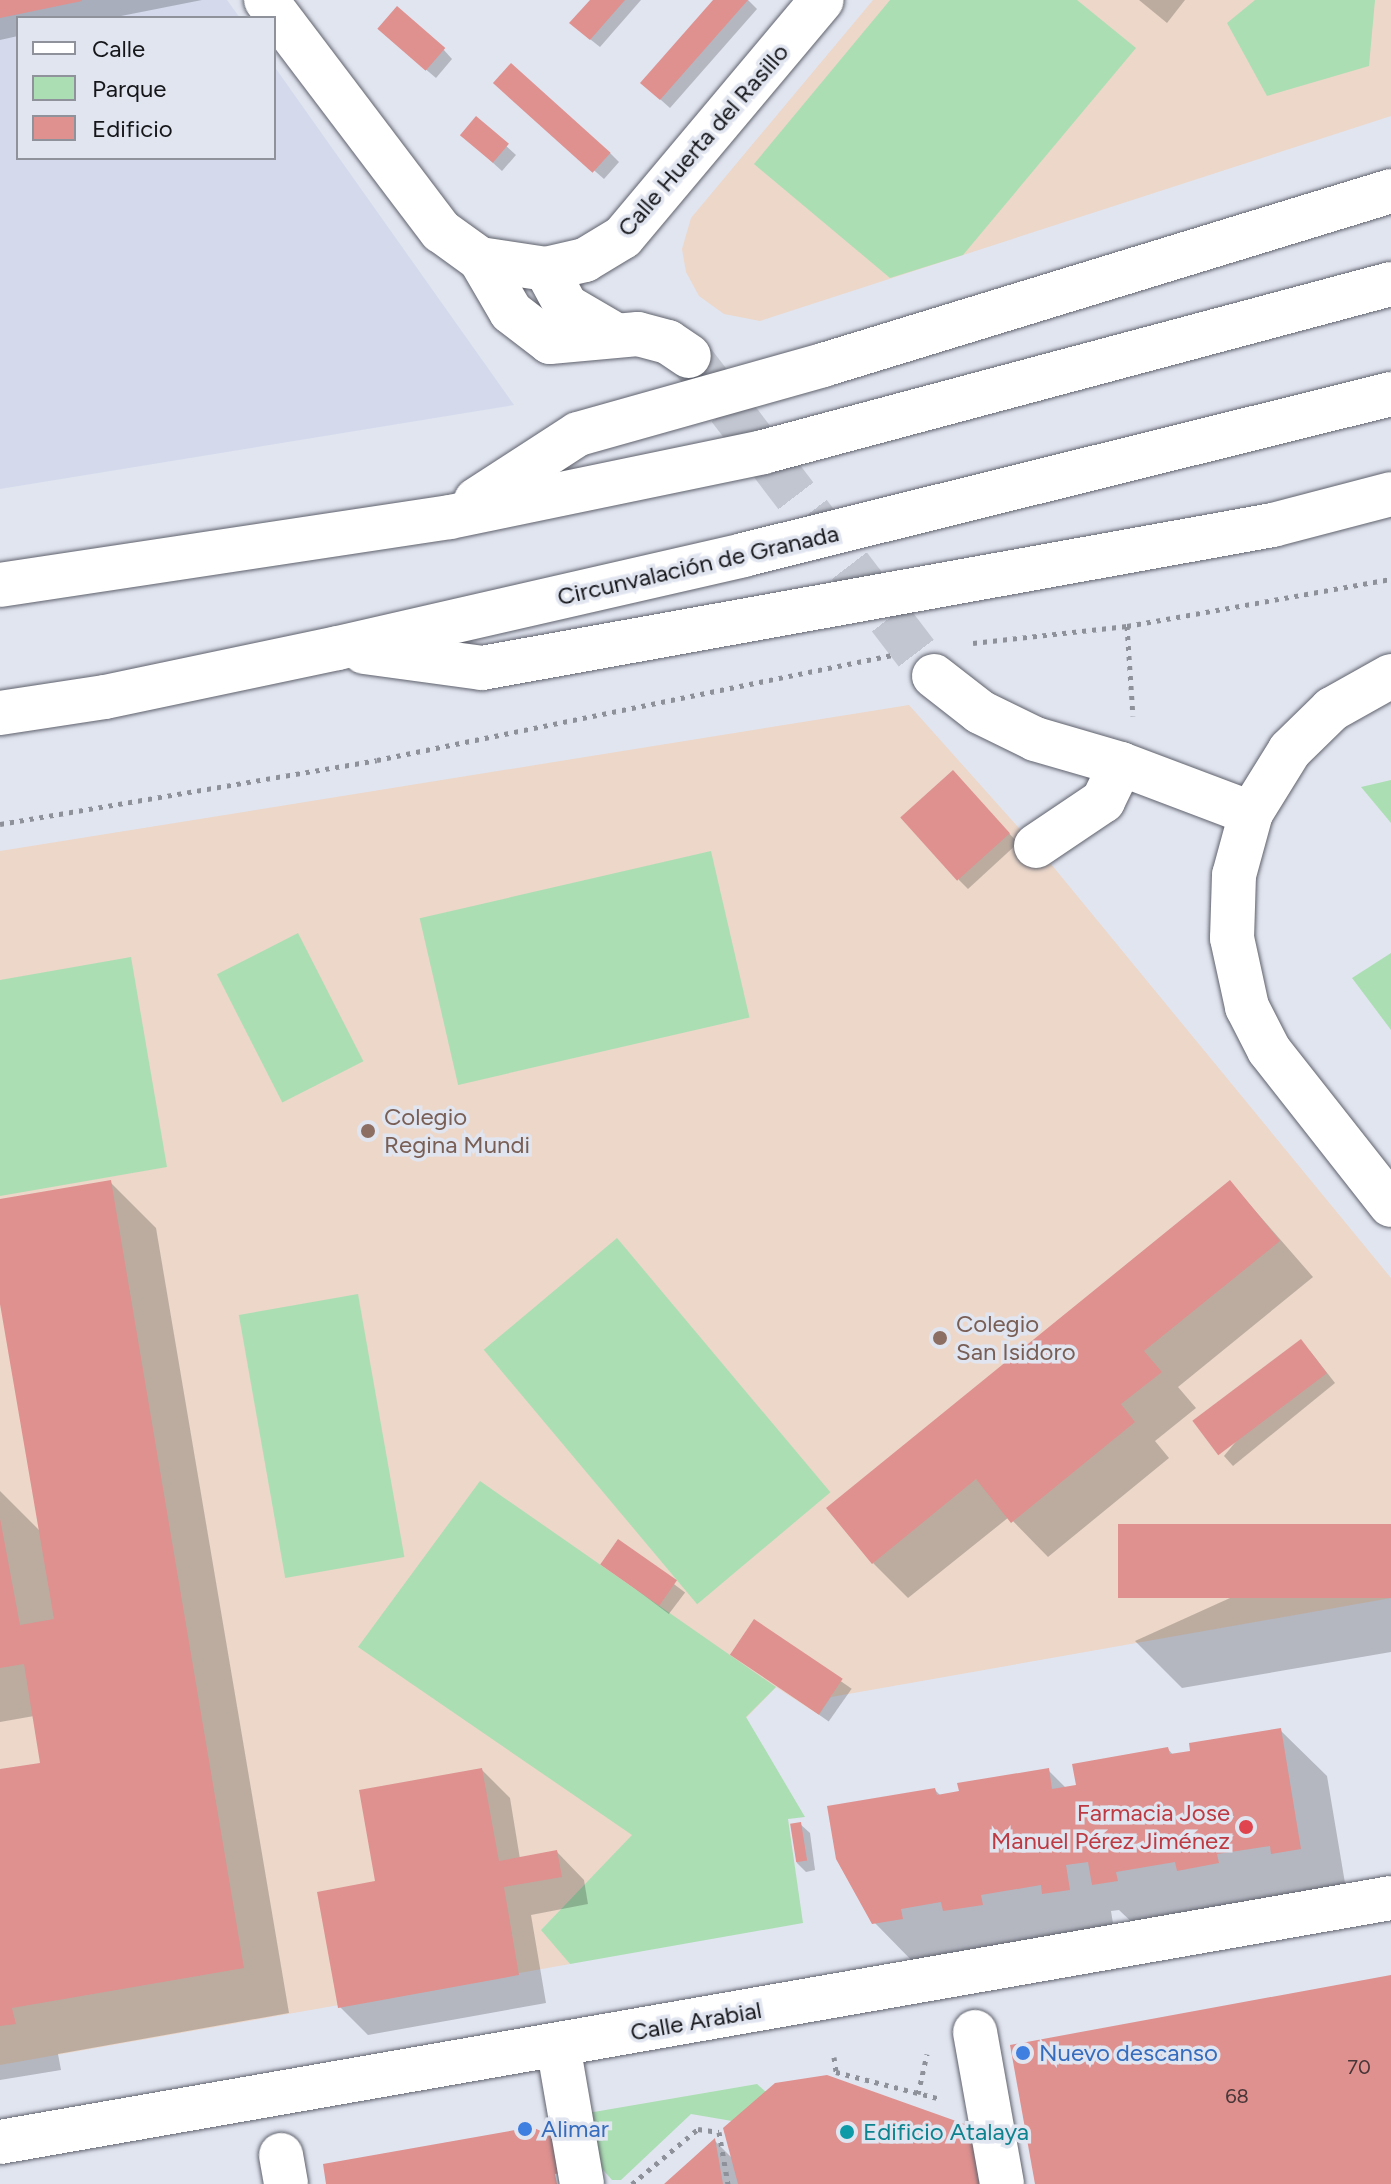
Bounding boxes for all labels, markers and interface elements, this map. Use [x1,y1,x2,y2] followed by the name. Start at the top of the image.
[16,16,276,160] legend
[92,34,145,63] text: Calle
[611,38,795,242] street label: Calle Huerta del Rasillo
[92,74,166,103] text: Parque
[92,114,173,143] text: Edificio
[554,519,842,611] street label: Circunvalación de Granada
[384,1103,530,1159] place label: Colegio Regina Mundi
[359,1122,377,1140] marker: Colegio Regina Mundi
[956,1310,1076,1366] place label: Colegio San Isidoro
[931,1329,949,1347] marker: Colegio San Isidoro
[991,1799,1230,1855] place label: Farmacia Jose Manuel Pérez Jiménez
[1237,1818,1255,1836] marker: Farmacia Jose Manuel Pérez Jiménez
[628,1995,764,2047] street label: Calle Arabial
[1039,2039,1218,2067] place label: Nuevo descanso
[1014,2044,1032,2062] marker: Nuevo descanso
[1347,2055,1371,2079] house number: 70
[1225,2084,1249,2108] house number: 68
[541,2115,609,2143] place label: Alimar
[863,2118,1029,2146] place label: Edificio Atalaya
[516,2120,534,2138] marker: Alimar
[838,2123,856,2141] marker: Edificio Atalaya

